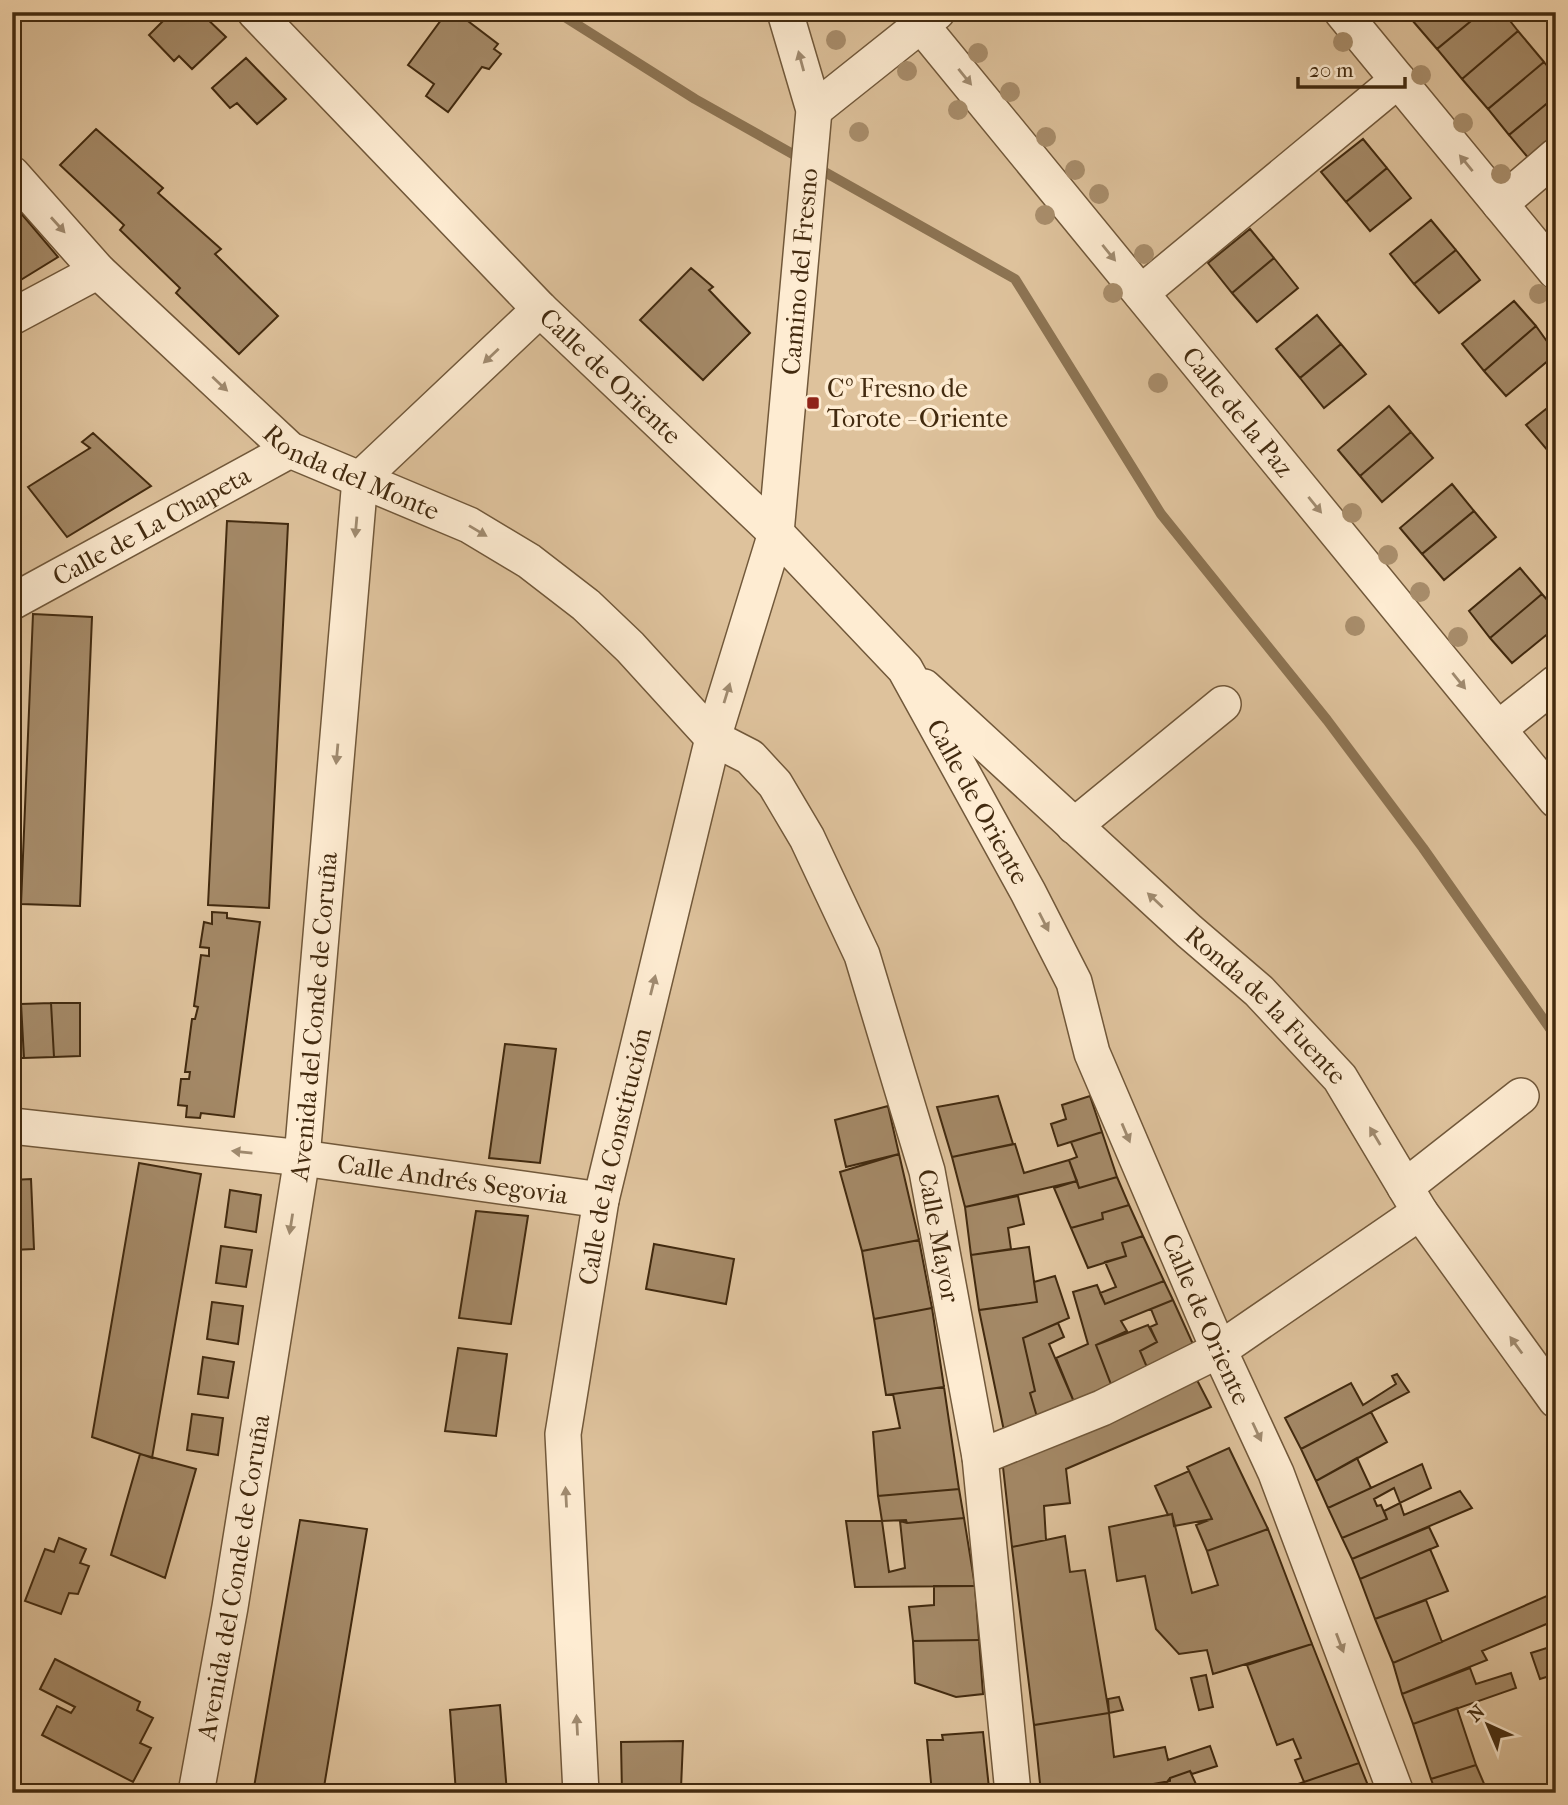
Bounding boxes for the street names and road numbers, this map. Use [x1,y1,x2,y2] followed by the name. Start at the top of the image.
[775,167,824,376] street label: Camino del Fresno
[533,301,688,451] street label: Calle de Oriente
[1176,341,1300,483] street label: Calle de la Paz
[257,418,444,526] street label: Ronda del Monte
[47,459,257,592] street label: Calle de La Chapeta
[920,714,1036,890] street label: Calle de Oriente
[283,850,344,1184] street label: Avenida del Conde de Coruña
[1179,919,1353,1091] street label: Ronda de la Fuente
[572,1025,658,1287] street label: Calle de la Constitución
[335,1148,571,1211] street label: Calle Andrés Segovia
[911,1167,967,1305] street label: Calle Mayor
[1155,1229,1258,1410] street label: Calle de Oriente
[190,1411,276,1744] street label: Avenida del Conde de Coruña

